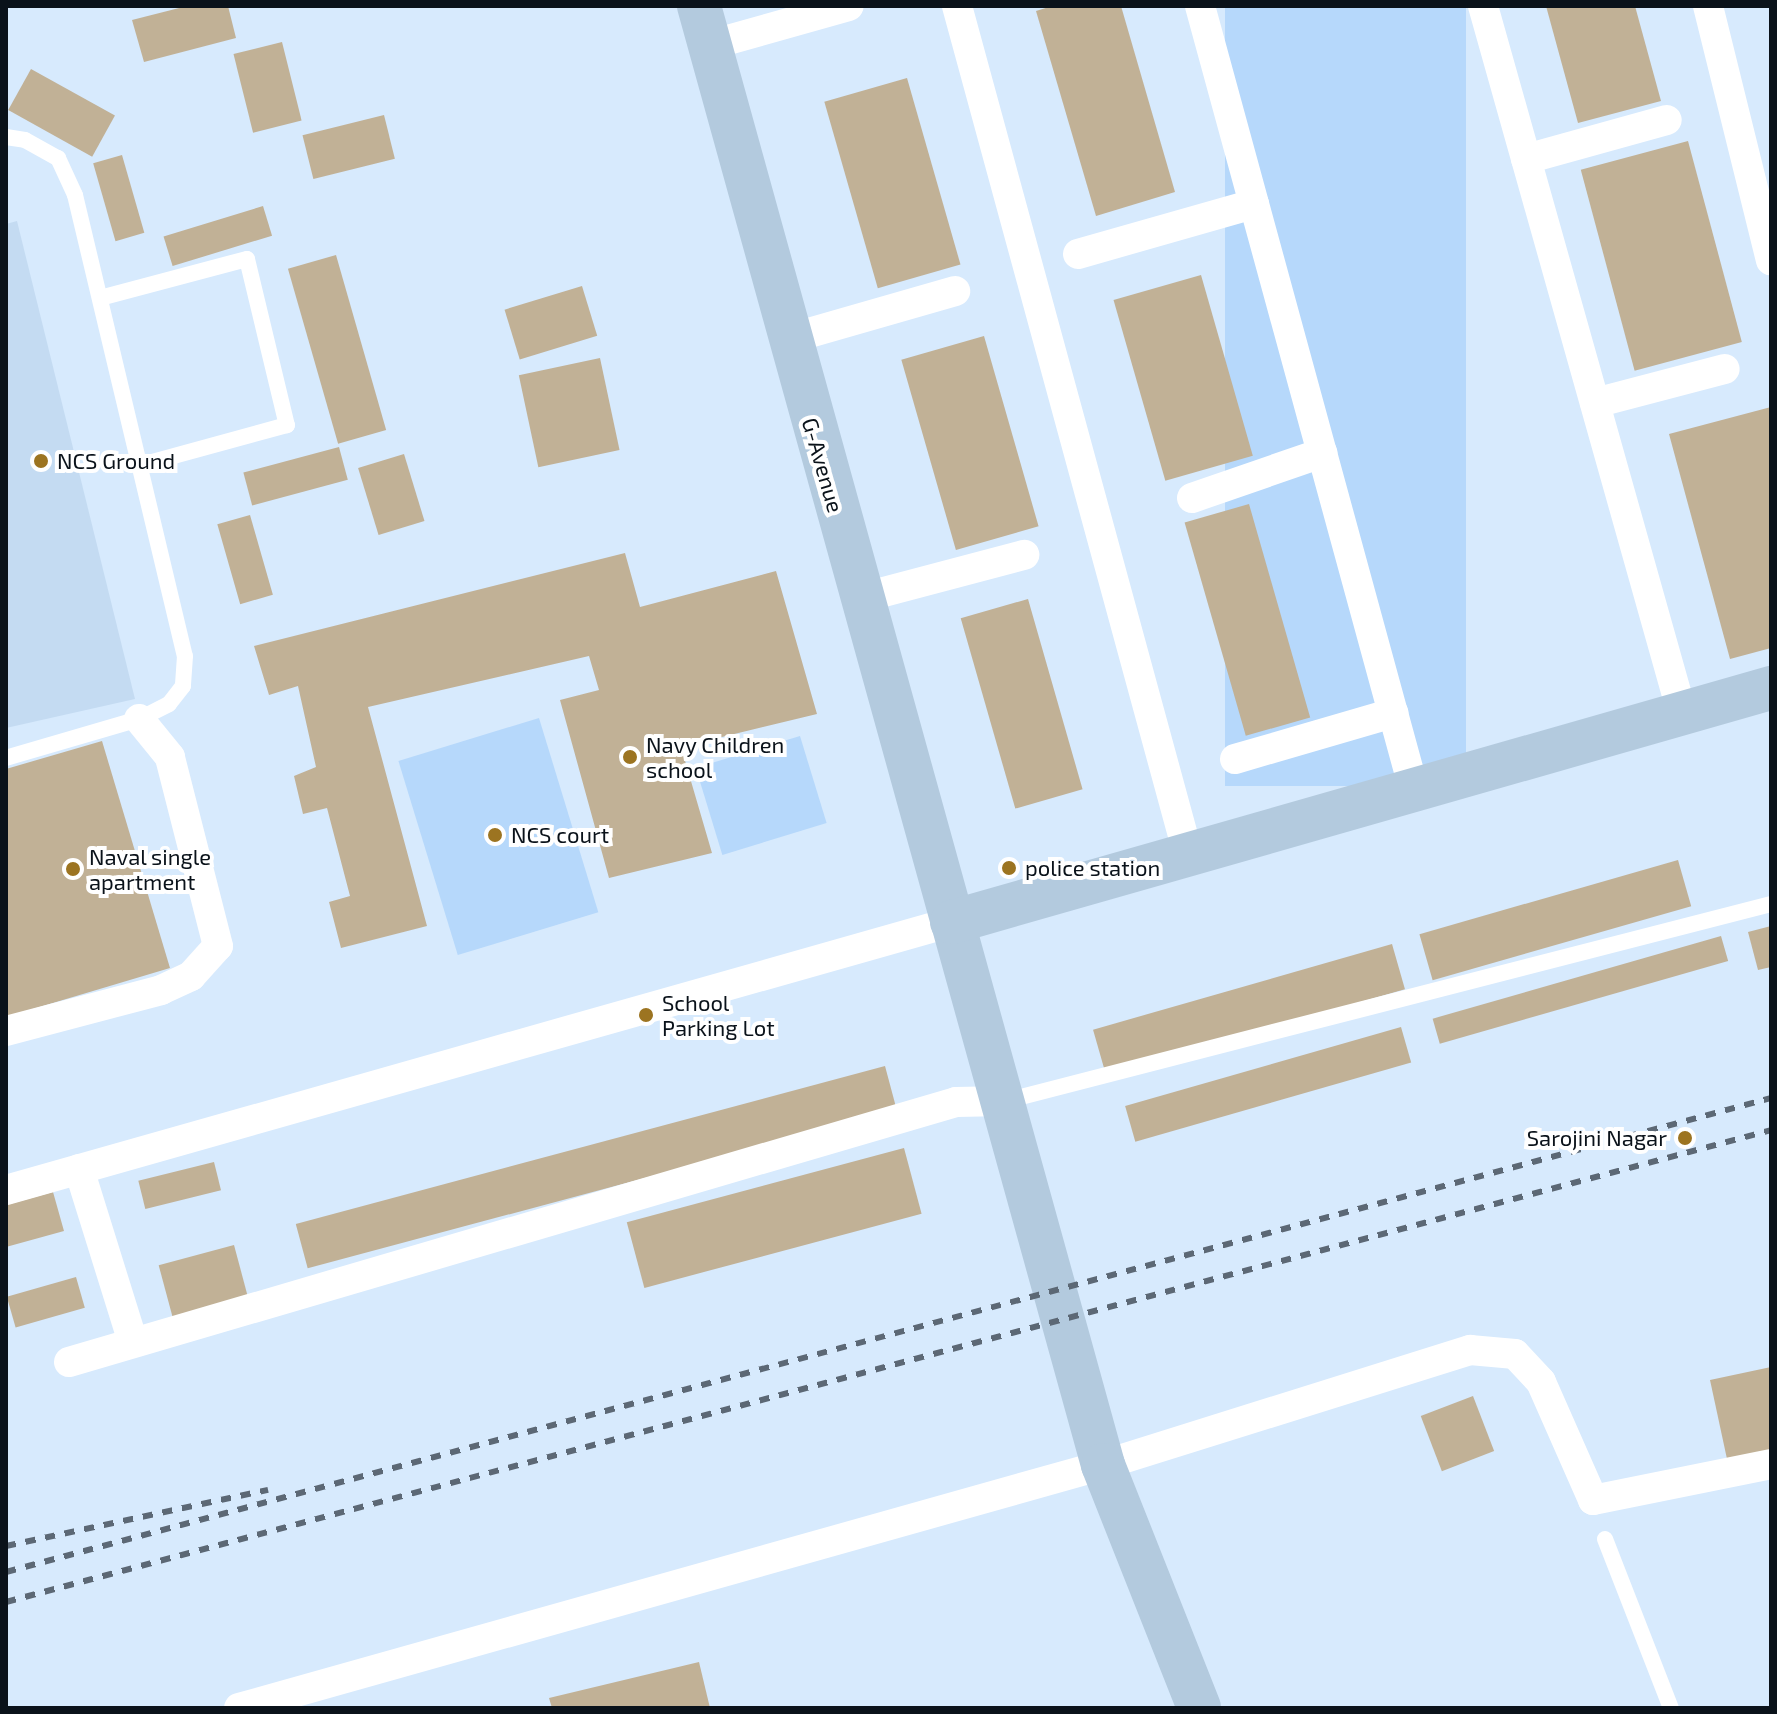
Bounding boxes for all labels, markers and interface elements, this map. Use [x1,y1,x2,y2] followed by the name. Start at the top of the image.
[797,415,849,515] street label: G-Avenue
[57,448,175,474] place label: NCS Ground
[32,452,50,470] marker: NCS Ground
[646,731,785,782] place label: Navy Children school
[621,748,639,766] marker: Navy Children school
[511,822,609,848] place label: NCS court
[486,826,504,844] marker: NCS court
[89,843,212,894] place label: Naval single apartment
[1025,855,1160,881] place label: police station
[1000,859,1018,877] marker: police station
[64,860,82,878] marker: Naval single apartment
[662,989,775,1040] place label: School Parking Lot
[637,1006,655,1024] marker: School Parking Lot
[1527,1125,1667,1151] place label: Sarojini Nagar
[1674,1127,1696,1149] marker: Sarojini Nagar

